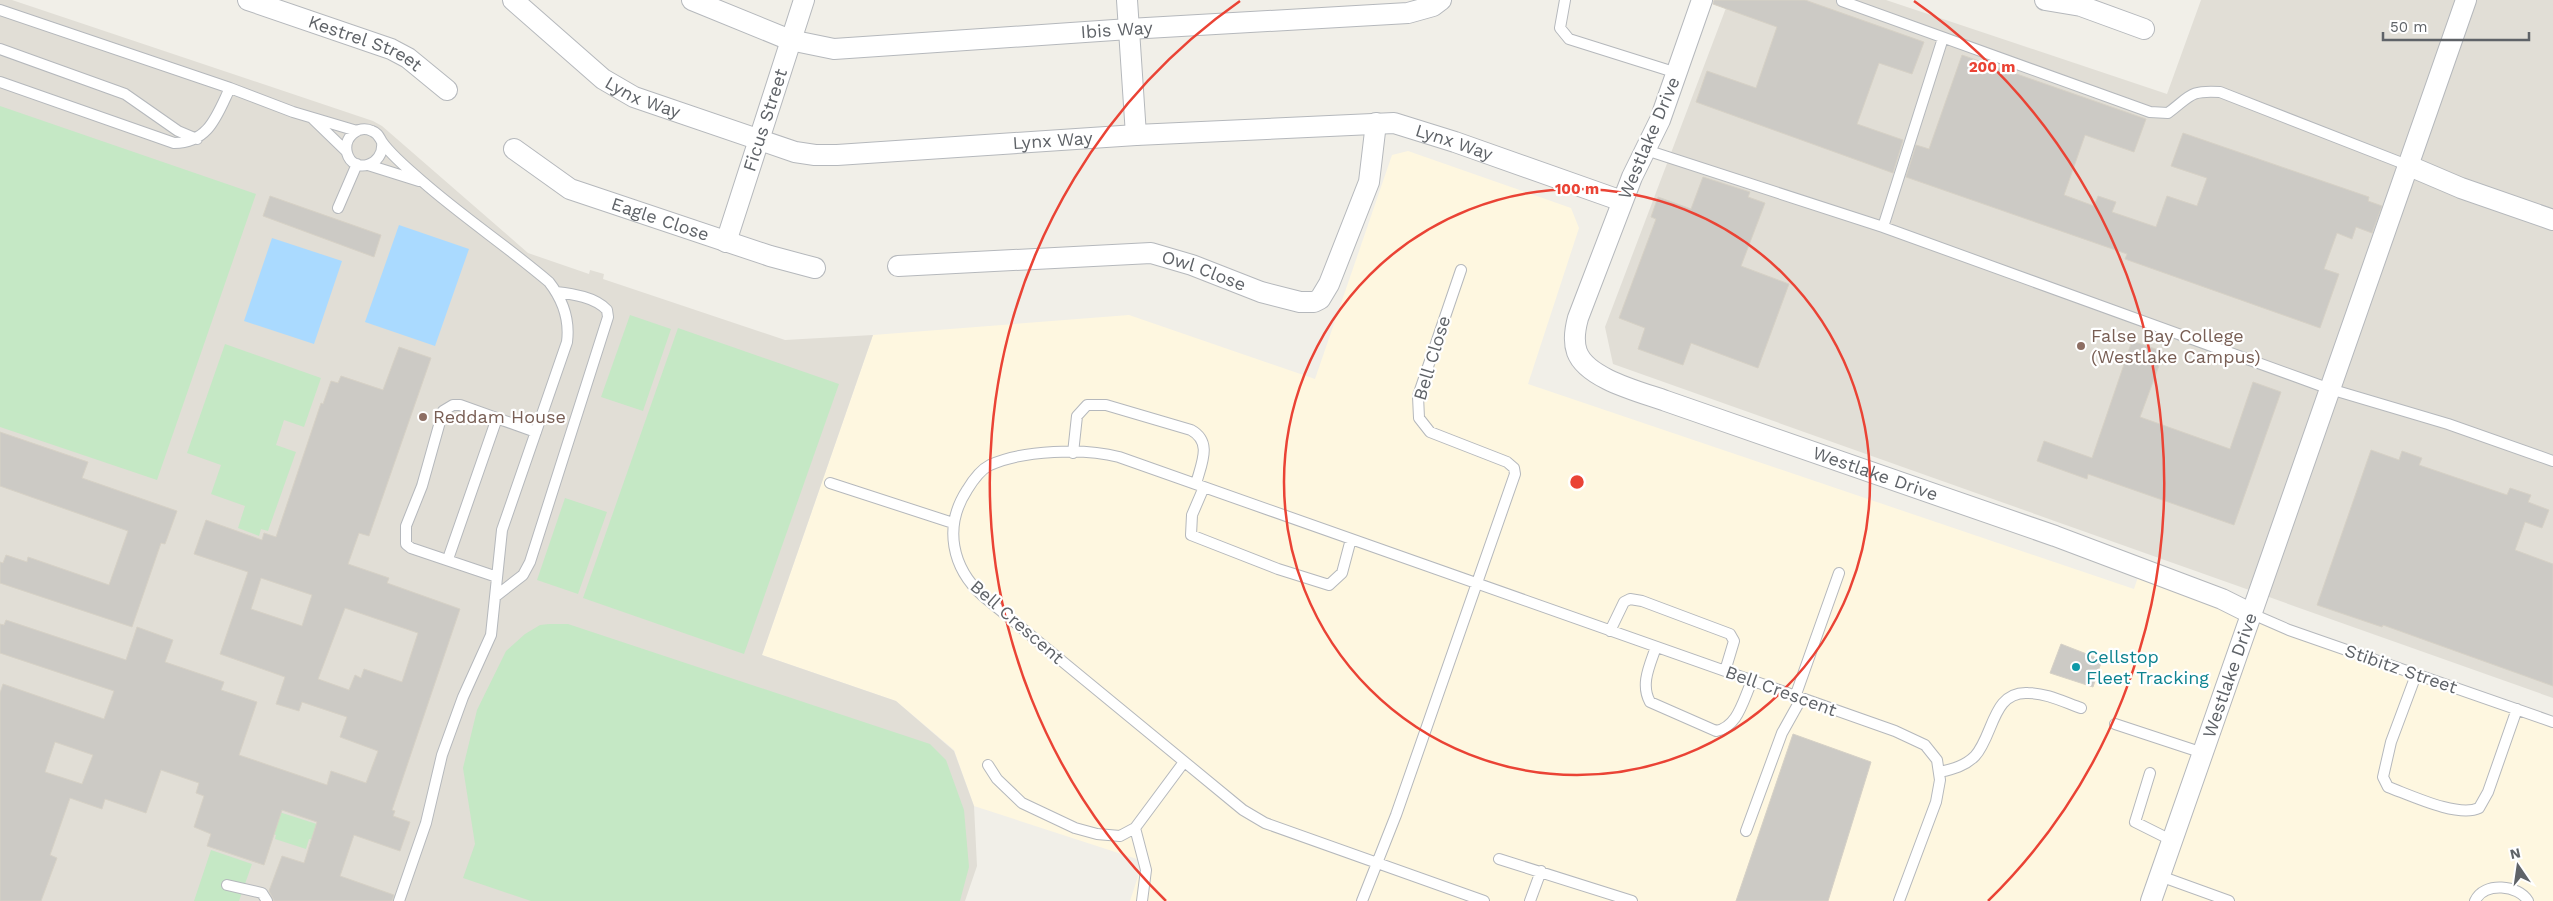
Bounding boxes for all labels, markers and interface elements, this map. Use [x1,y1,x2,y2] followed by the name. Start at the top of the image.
[306,10,427,76] street label: Kestrel Street
[2383,10,2529,42] scale bar
[1080,17,1154,42] street label: Ibis Way
[2390,18,2427,36] text: 50 m
[1969,58,2015,76] text: 200 m
[738,66,791,174] street label: Ficus Street
[602,72,684,122] street label: Lynx Way
[1613,73,1684,202] street label: Westlake Drive
[1413,119,1496,165] street label: Lynx Way
[1012,127,1094,153] street label: Lynx Way
[1555,180,1599,198] text: 100 m
[609,193,712,245] street label: Eagle Close
[1159,246,1249,295] street label: Owl Close
[1409,313,1454,403] street label: Bell Close
[2091,325,2261,367] place label: False Bay College (Westlake Campus)
[2075,340,2087,352] marker: False Bay College (Westlake Campus)
[433,406,566,427] place label: Reddam House
[417,411,429,423] marker: Reddam House
[1810,442,1941,505] street label: Westlake Drive
[1568,473,1586,491] centre of rings
[966,575,1069,668] street label: Bell Crescent
[2198,610,2261,741] street label: Westlake Drive
[2342,639,2461,698] street label: Stibitz Street
[2086,646,2209,688] place label: Cellstop Fleet Tracking
[1723,661,1840,721] street label: Bell Crescent
[2070,661,2082,673] marker: Cellstop Fleet Tracking
[2493,841,2543,891] north arrow
[2508,844,2522,862] text: N

